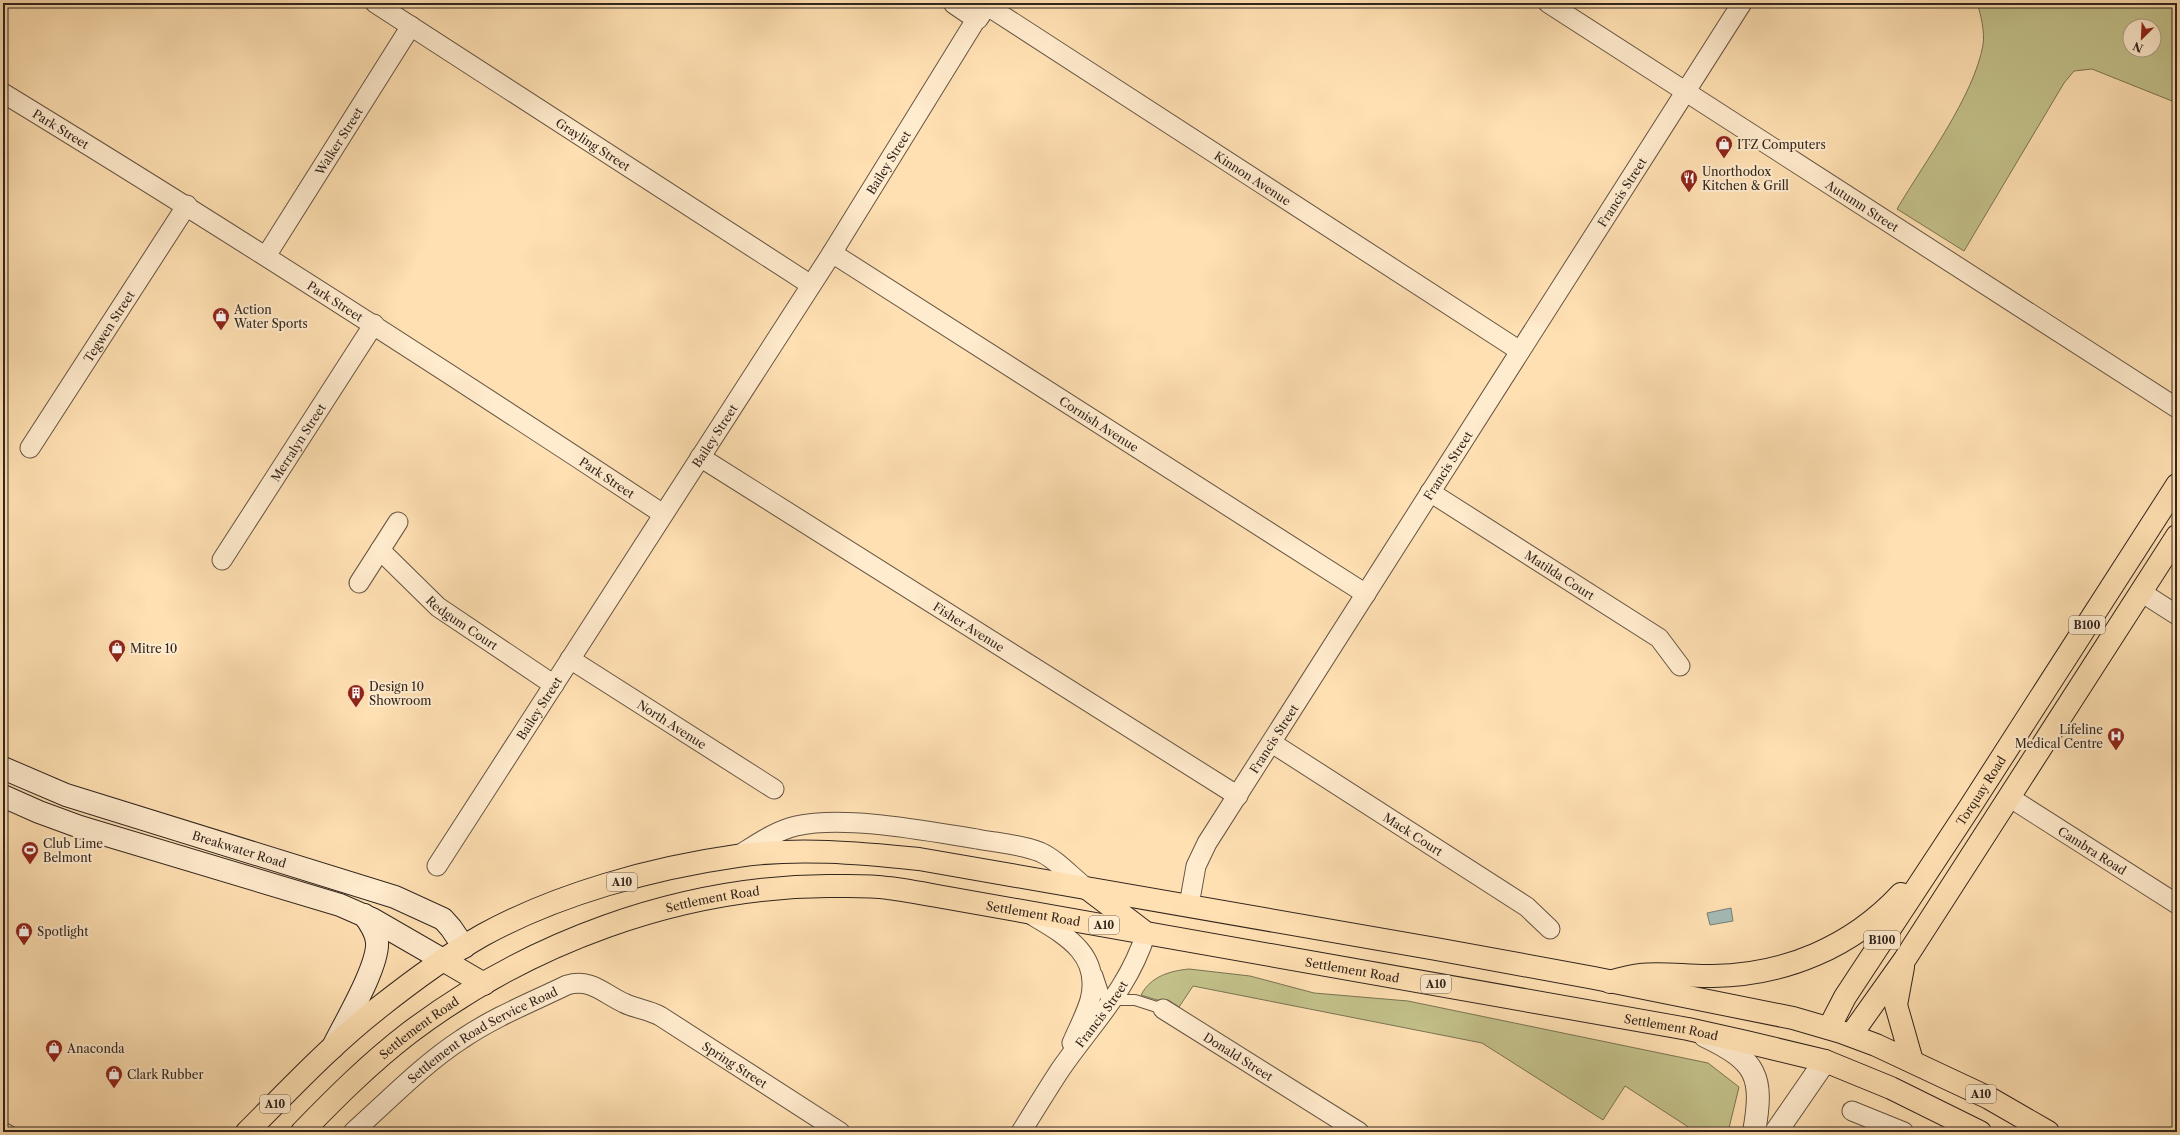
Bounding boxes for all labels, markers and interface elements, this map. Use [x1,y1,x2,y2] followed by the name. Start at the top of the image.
[2122,18,2162,58] north arrow
[2130,39,2145,55] text: N
[311,104,366,179] street label: Walker Street
[30,106,92,152] street label: Park Street
[553,115,634,174] street label: Grayling Street
[863,127,914,197] street label: Bailey Street
[1714,134,1734,159] shop icon: ITZ Computers
[1737,137,1826,152] place label: ITZ Computers
[1212,148,1294,208] street label: Kinnon Avenue
[1594,154,1650,229] street label: Francis Street
[1702,164,1789,193] place label: Unorthodox Kitchen & Grill
[1679,168,1699,193] restaurant icon: Unorthodox Kitchen & Grill
[1822,176,1902,235] street label: Autumn Street
[305,278,367,325] street label: Park Street
[80,287,138,365] street label: Tegwen Street
[233,302,308,331] place label: Action Water Sports
[211,306,231,331] shop icon: Action Water Sports
[1057,393,1142,455] street label: Cornish Avenue
[267,400,329,484] street label: Merralyn Street
[689,401,741,470] street label: Bailey Street
[1420,427,1476,503] street label: Francis Street
[577,454,638,501] street label: Park Street
[1522,547,1598,603] street label: Matilda Court
[423,592,502,653] street label: Redgum Court
[931,599,1008,655] street label: Fisher Avenue
[2069,616,2105,634] road number: B100
[107,638,127,663] shop icon: Mitre 10
[130,641,177,656] place label: Mitre 10
[513,673,565,742] street label: Bailey Street
[369,679,431,708] place label: Design 10 Showroom
[346,683,366,708] building icon: Design 10 Showroom
[635,696,710,752] street label: North Avenue
[1246,700,1302,776] street label: Francis Street
[2015,722,2103,751] place label: Lifeline Medical Centre
[2106,726,2126,751] hospital icon: Lifeline Medical Centre
[1953,752,2009,828] street label: Torquay Road
[1381,809,1447,859] street label: Mack Court
[2056,823,2130,878] street label: Cambra Road
[190,827,289,871] street label: Breakwater Road
[43,836,103,865] place label: Club Lime Belmont
[20,840,40,865] sports icon: Club Lime Belmont
[607,873,637,891] road number: A10
[664,883,761,915] street label: Settlement Road
[985,897,1082,929] street label: Settlement Road
[1089,916,1119,934] road number: A10
[14,921,34,946] shop icon: Spotlight
[37,924,89,939] place label: Spotlight
[1864,931,1900,949] road number: B100
[1304,954,1401,985] street label: Settlement Road
[1421,975,1451,993] road number: A10
[1072,977,1131,1050] street label: Francis Street
[404,983,560,1086] street label: Settlement Road Service Road
[376,993,462,1062] street label: Settlement Road
[1623,1010,1720,1043] street label: Settlement Road
[1201,1029,1277,1084] street label: Donald Street
[44,1038,64,1063] shop icon: Anaconda
[700,1038,771,1091] street label: Spring Street
[66,1041,125,1056] place label: Anaconda
[104,1064,124,1089] shop icon: Clark Rubber
[127,1067,204,1082] place label: Clark Rubber
[1966,1085,1996,1103] road number: A10
[260,1095,290,1113] road number: A10

